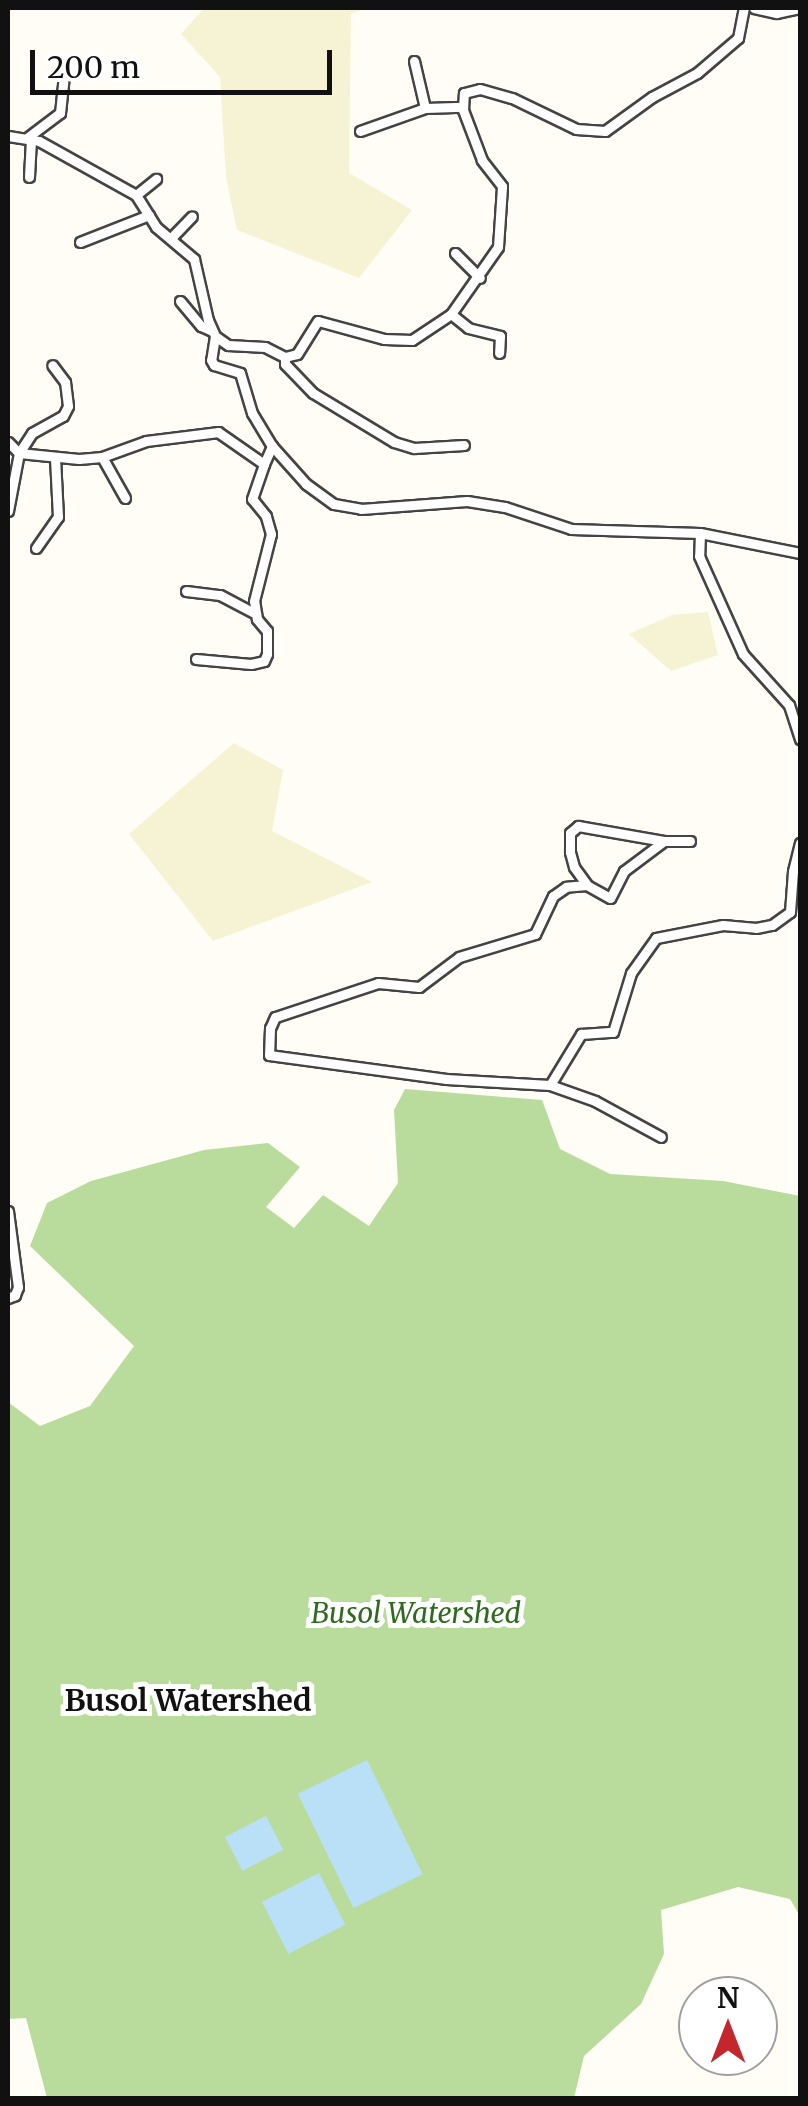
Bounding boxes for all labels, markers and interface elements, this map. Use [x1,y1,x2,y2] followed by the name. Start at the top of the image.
[35,30,338,92] scale bar
[47,48,140,86] text: 200 m
[311,1596,521,1630] park label: Busol Watershed
[64,1682,312,1718] district label: Busol Watershed
[678,1976,778,2076] north arrow
[717,1980,739,2016] text: N

